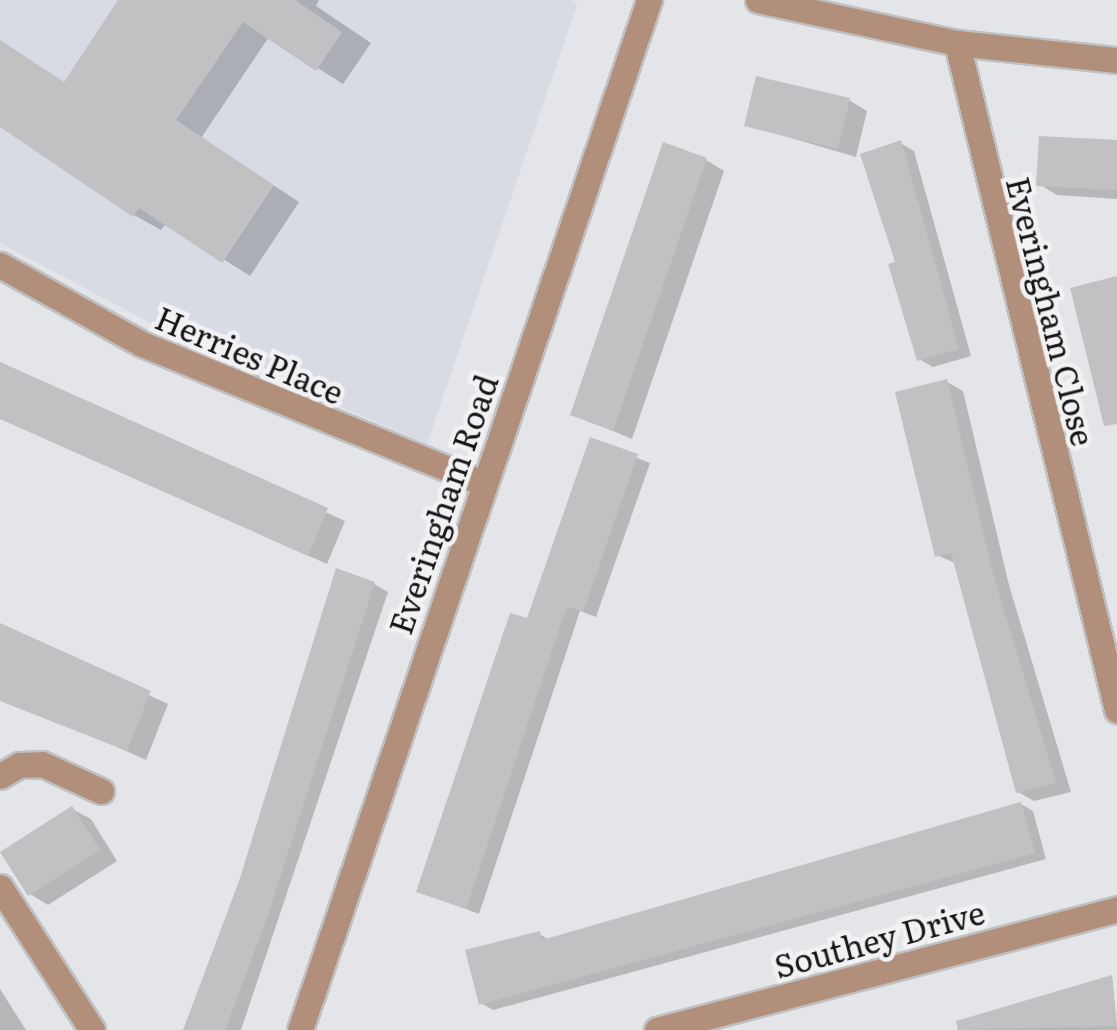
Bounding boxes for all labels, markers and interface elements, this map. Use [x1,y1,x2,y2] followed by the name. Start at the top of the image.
[1000,173,1104,449] street label: Everingham Close
[150,297,350,411] street label: Herries Place
[380,369,504,639] street label: Everingham Road
[770,891,988,985] street label: Southey Drive

